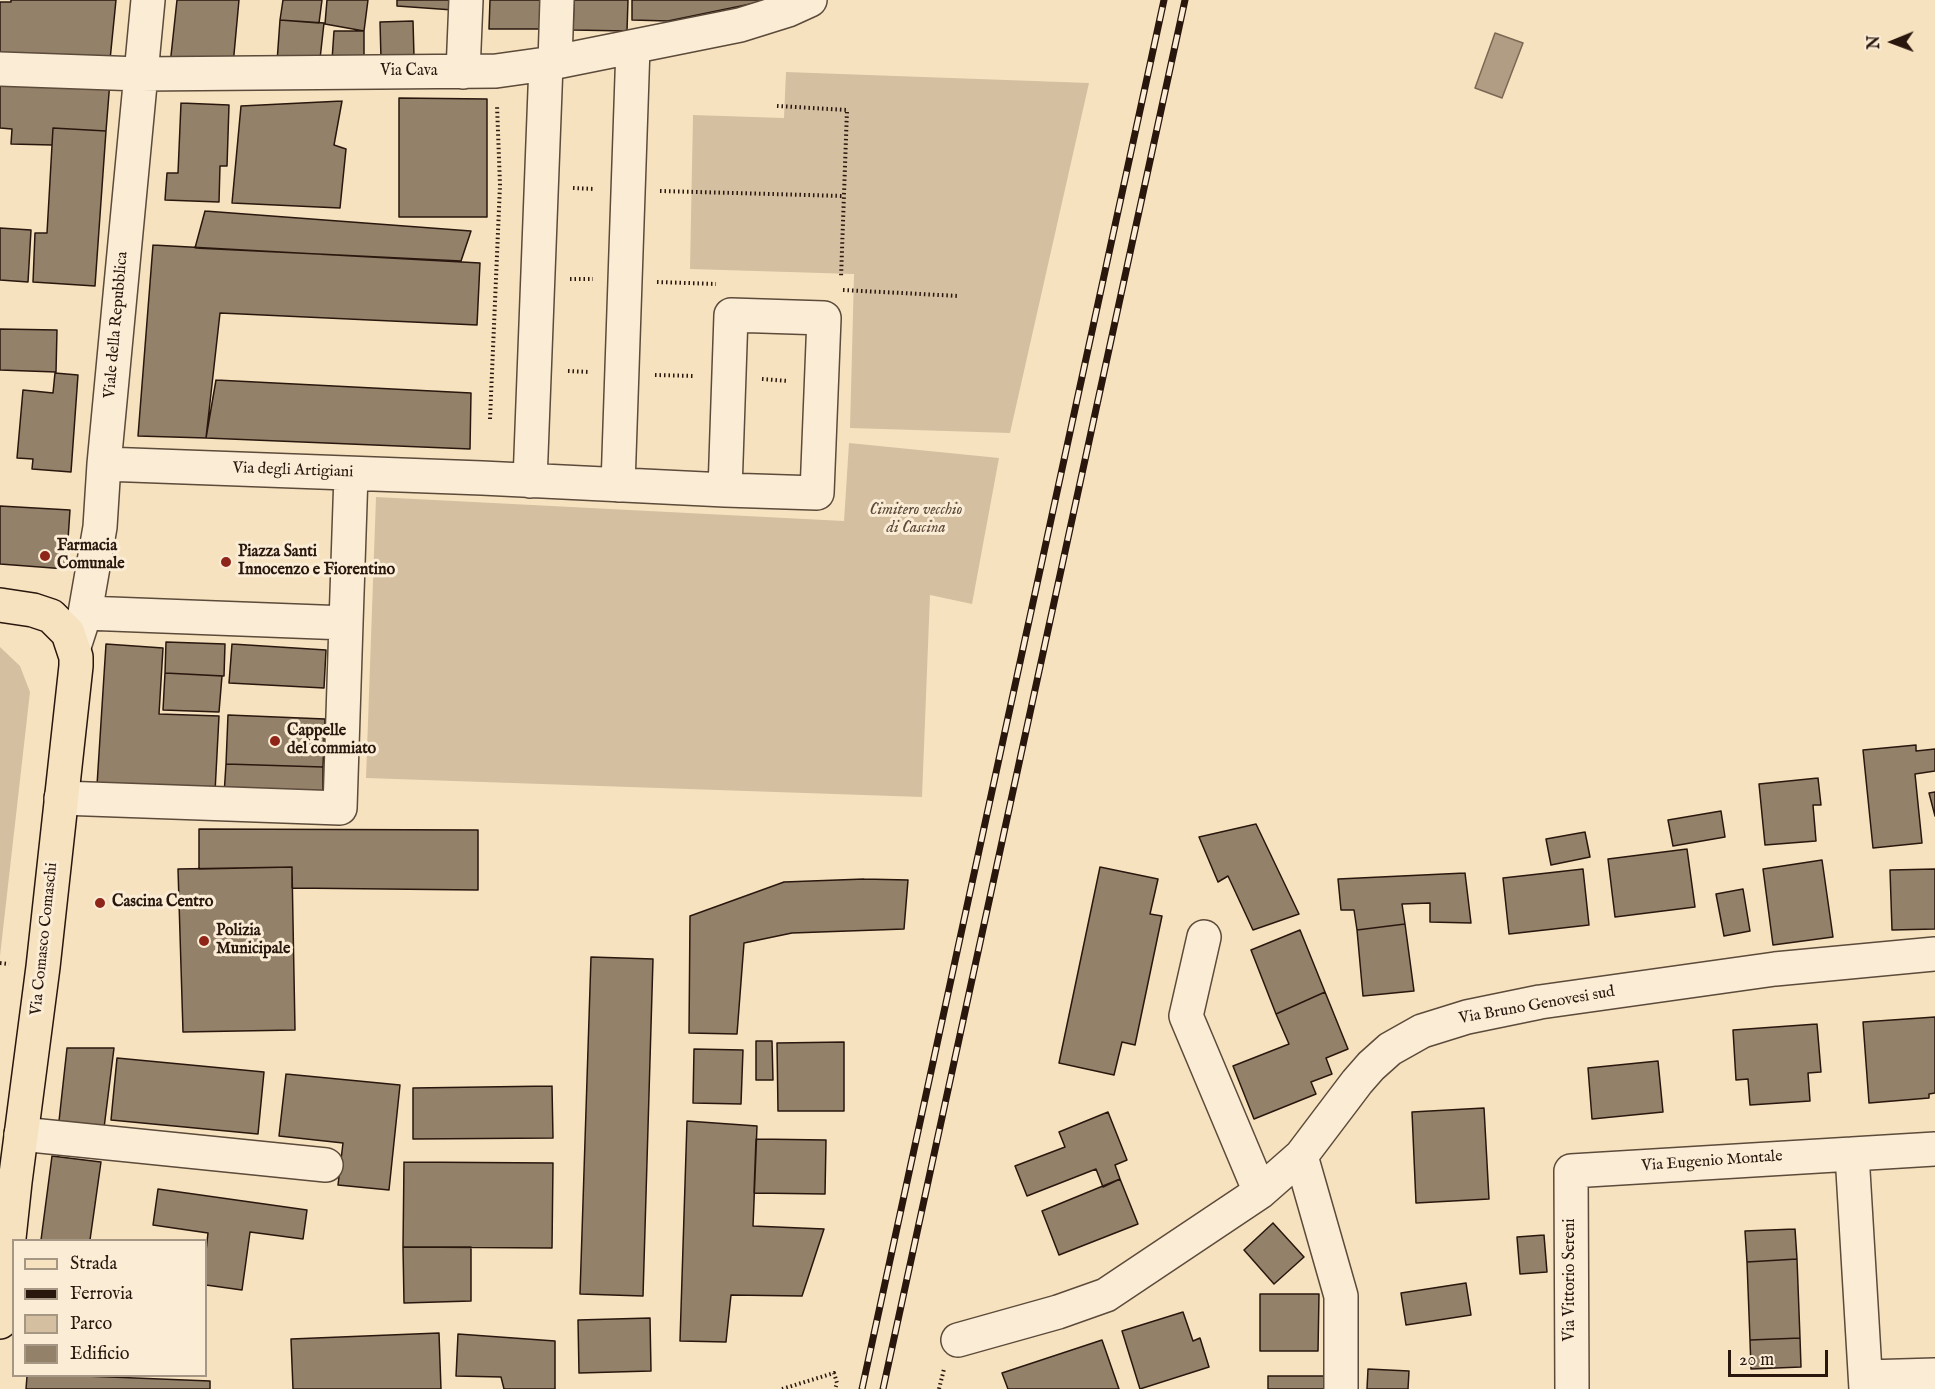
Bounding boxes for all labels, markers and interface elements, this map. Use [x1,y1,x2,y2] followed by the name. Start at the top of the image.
[1863,12,1923,72] north arrow
[1865,35,1885,49] text: N
[380,62,438,82] street label: Via Cava
[101,251,133,399] street label: Viale della Repubblica
[232,459,354,483] street label: Via degli Artigiani
[870,501,962,539] park label: Cimitero vecchio di Cascina
[57,537,125,575] place label: Farmacia Comunale
[238,543,395,581] place label: Piazza Santi Innocenzo e Fiorentino
[38,549,52,563] marker: Farmacia Comunale
[219,555,233,569] marker: Piazza Santi Innocenzo e Fiorentino
[287,722,376,760] place label: Cappelle del commiato
[268,734,282,748] marker: Cappelle del commiato
[27,862,63,1016] street label: Via Comasco Comaschi
[112,893,213,913] place label: Cascina Centro
[93,896,107,910] marker: Cascina Centro
[216,922,290,960] place label: Polizia Municipale
[197,934,211,948] marker: Polizia Municipale
[1458,983,1616,1029] street label: Via Bruno Genovesi sud
[1641,1147,1783,1177] street label: Via Eugenio Montale
[1561,1218,1581,1342] street label: Via Vittorio Sereni
[12,1239,207,1377] legend
[70,1253,117,1276] text: Strada
[70,1283,133,1306] text: Ferrovia
[70,1313,112,1336] text: Parco
[1731,1338,1832,1376] scale bar
[70,1343,130,1366] text: Edificio
[1739,1349,1774,1372] text: 20 m

